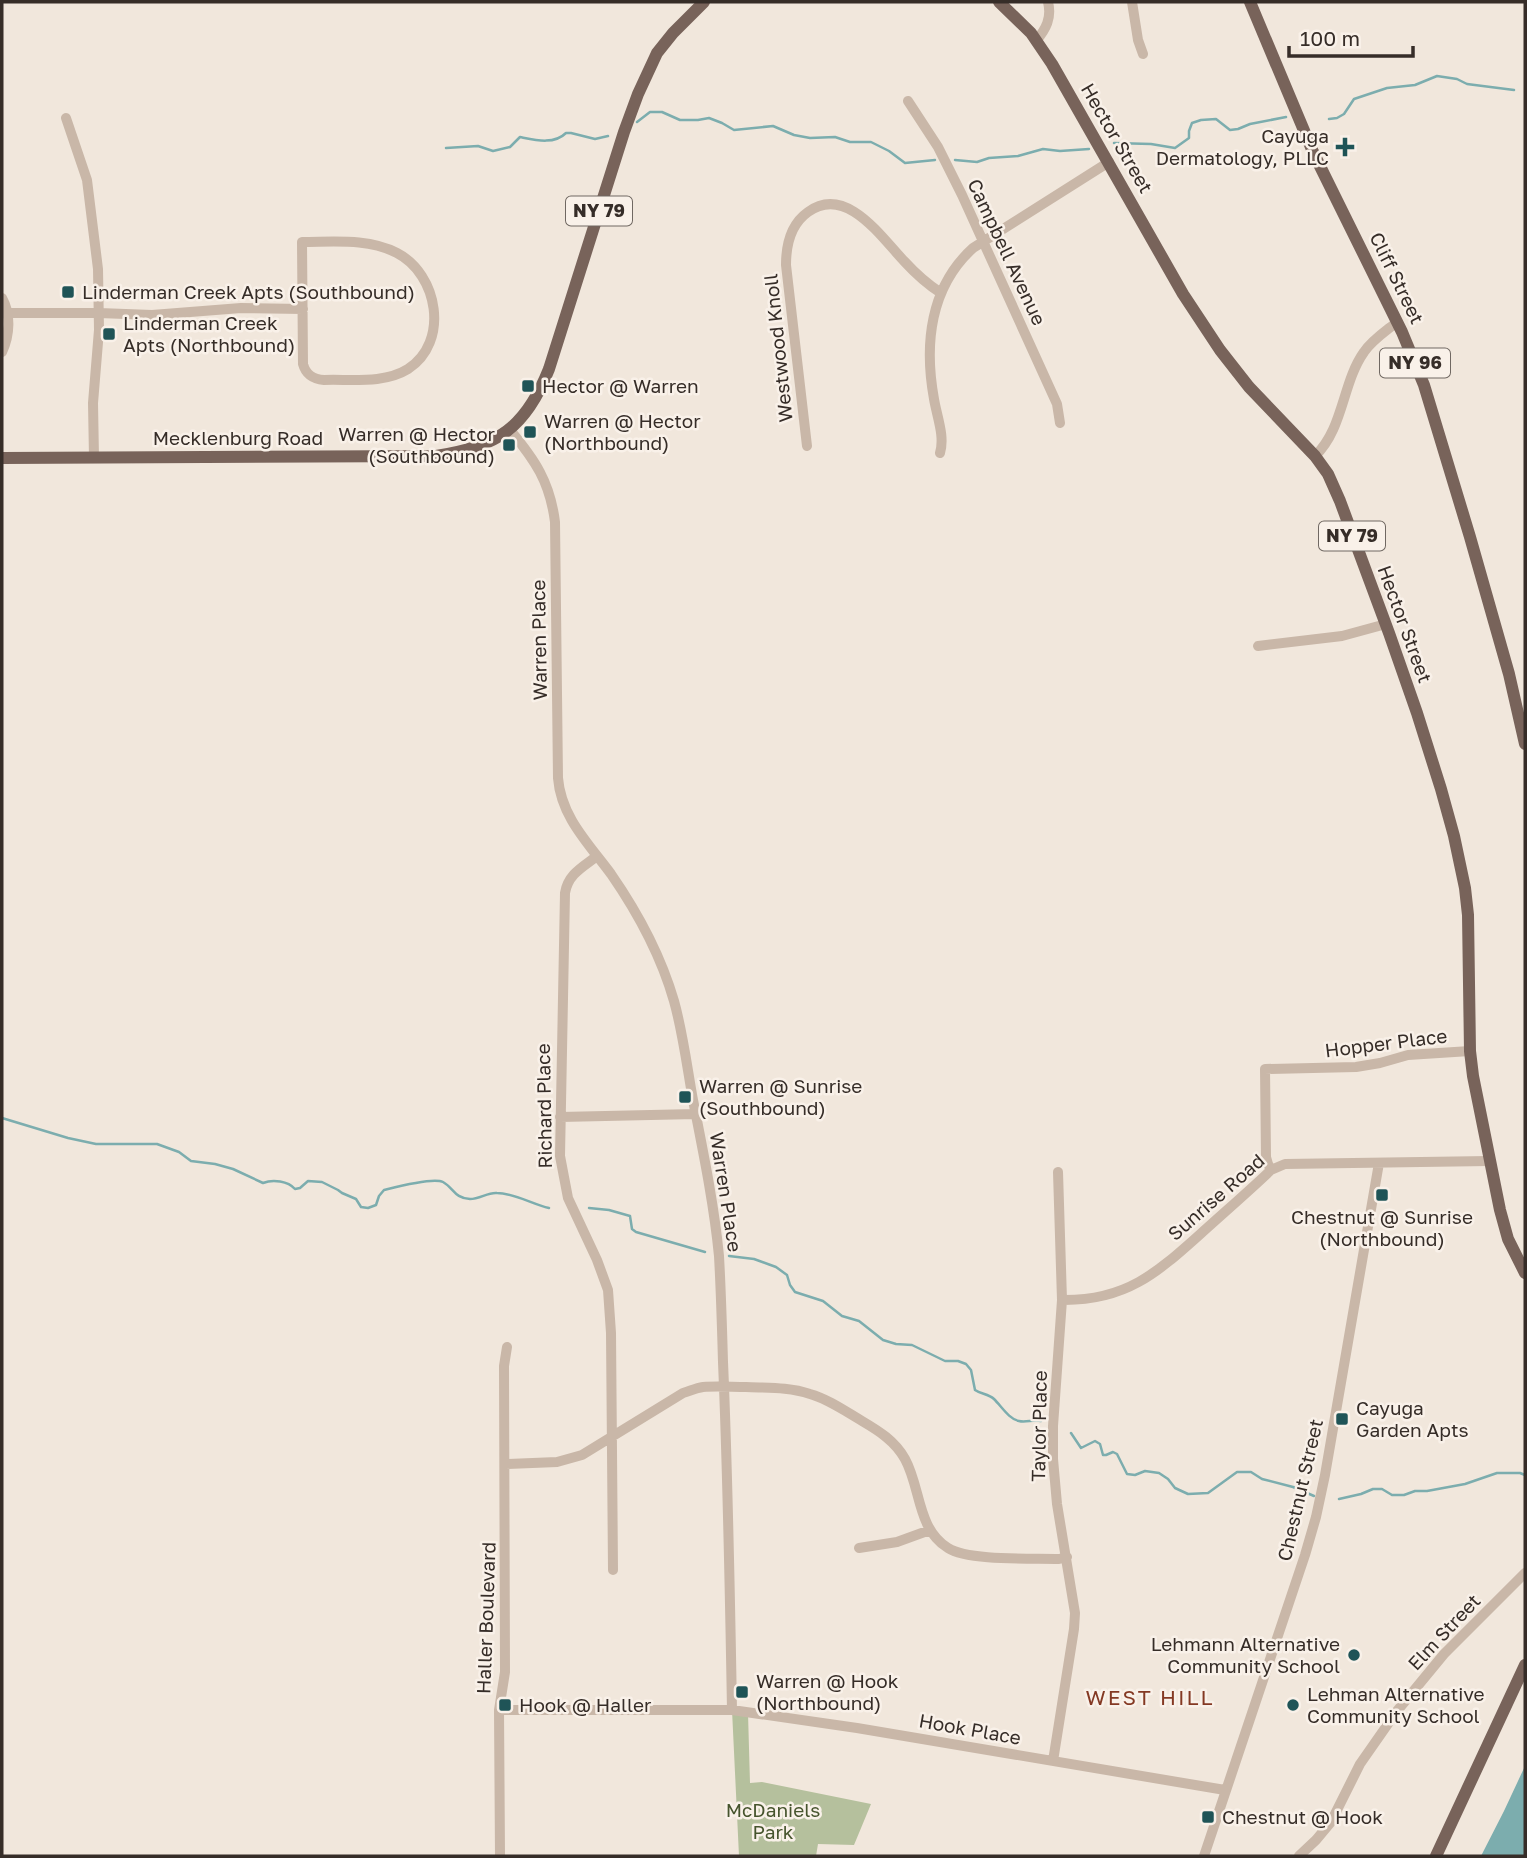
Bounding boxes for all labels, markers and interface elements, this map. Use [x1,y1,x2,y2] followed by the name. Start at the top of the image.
[1289,14,1413,58] scale bar
[1300,25,1360,51] text: 100 m
[1077,79,1158,197] street label: Hector Street
[1156,124,1329,169] place label: Cayuga Dermatology, PLLC
[1335,137,1355,157] marker: Cayuga Dermatology, PLLC
[963,175,1051,329] street label: Campbell Avenue
[566,196,632,226] road number: NY 79
[1365,228,1430,327] street label: Cliff Street
[758,273,797,423] street label: Westwood Knoll
[82,280,415,303] place label: Linderman Creek Apts (Southbound)
[60,284,76,300] marker: Linderman Creek Apts (Southbound)
[123,311,295,356] place label: Linderman Creek Apts (Northbound)
[101,326,117,342] marker: Linderman Creek Apts (Northbound)
[1380,348,1450,377] road number: NY 96
[542,374,699,397] place label: Hector @ Warren
[520,378,536,394] marker: Hector @ Warren
[544,409,701,454] place label: Warren @ Hector (Northbound)
[338,422,496,467] place label: Warren @ Hector (Southbound)
[522,424,538,440] marker: Warren @ Hector (Northbound)
[153,426,323,449] street label: Mecklenburg Road
[501,437,517,453] marker: Warren @ Hector (Southbound)
[1319,522,1385,550] road number: NY 79
[1374,562,1437,686] street label: Hector Street
[526,579,551,701] street label: Warren Place
[1323,1024,1448,1061] street label: Hopper Place
[531,1043,556,1169] street label: Richard Place
[699,1074,862,1119] place label: Warren @ Sunrise (Southbound)
[677,1089,693,1105] marker: Warren @ Sunrise (Southbound)
[706,1130,747,1253] street label: Warren Place
[1163,1149,1269,1245] street label: Sunrise Road
[1374,1187,1390,1203] marker: Chestnut @ Sunrise (Northbound)
[1291,1205,1473,1250] place label: Chestnut @ Sunrise (Northbound)
[1026,1370,1051,1482] street label: Taylor Place
[1356,1396,1469,1441] place label: Cayuga Garden Apts
[1334,1411,1350,1427] marker: Cayuga Garden Apts
[1272,1417,1327,1563] street label: Chestnut Street
[471,1542,500,1694] street label: Haller Boulevard
[1403,1589,1485,1674] street label: Elm Street
[1151,1632,1340,1677] place label: Lehmann Alternative Community School
[1346,1647,1362,1663] marker: Lehmann Alternative Community School
[756,1669,899,1714] place label: Warren @ Hook (Northbound)
[1307,1682,1485,1727] place label: Lehman Alternative Community School
[734,1684,750,1700] marker: Warren @ Hook (Northbound)
[1086,1684,1214,1710] district label: WEST HILL
[519,1693,652,1716] place label: Hook @ Haller
[497,1697,513,1713] marker: Hook @ Haller
[1285,1697,1301,1713] marker: Lehman Alternative Community School
[917,1708,1023,1749] street label: Hook Place
[726,1798,820,1843] park label: McDaniels Park
[1222,1805,1383,1828] place label: Chestnut @ Hook
[1200,1809,1216,1825] marker: Chestnut @ Hook

